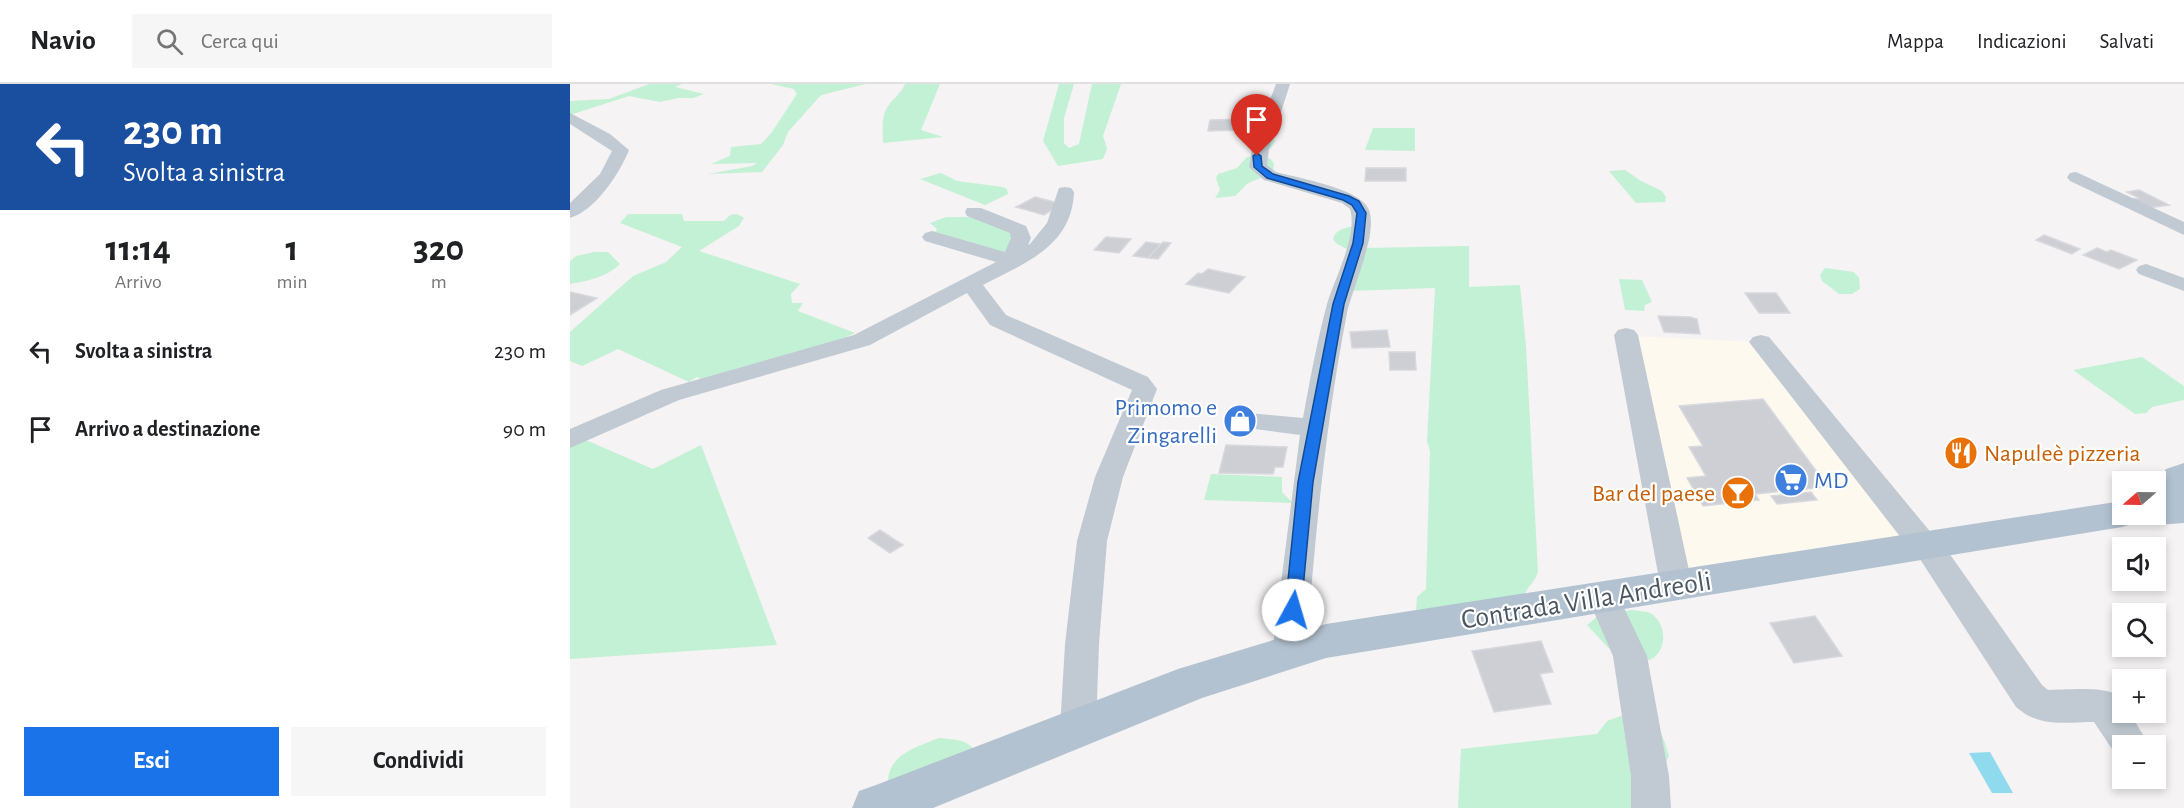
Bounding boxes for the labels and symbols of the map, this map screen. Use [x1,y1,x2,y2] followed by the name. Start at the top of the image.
[1231,94,1282,156] pin
[1115,396,1217,448] place label: Primomo e Zingarelli
[1222,403,1258,439] shop icon: Primomo e Zingarelli
[1943,435,1979,471] restaurant icon: Napuleè pizzeria
[1984,442,2141,466] place label: Napuleè pizzeria
[1773,462,1809,498] supermarket icon: MD
[1814,469,1848,493] place label: MD
[2112,471,2166,525] north arrow
[1720,475,1756,511] bar icon: Bar del paese
[1592,482,1715,506] place label: Bar del paese
[1459,567,1713,635] street label: Contrada Villa Andreoli
[1261,578,1325,642] position arrow

